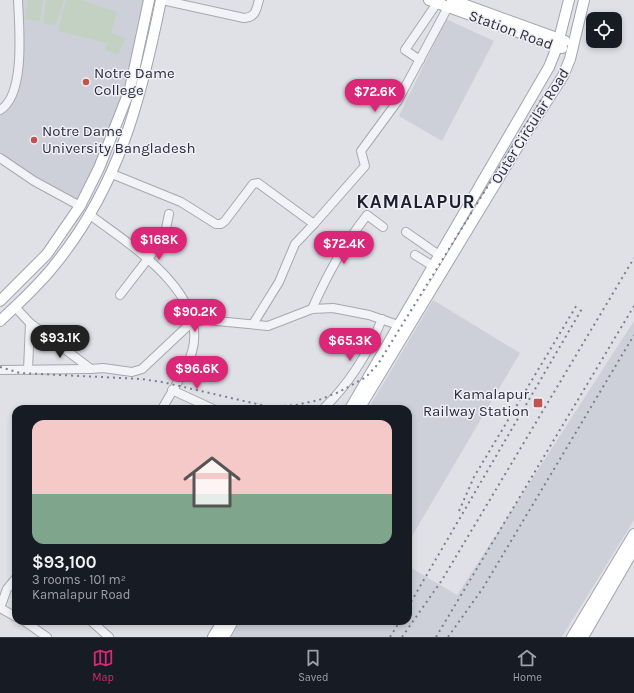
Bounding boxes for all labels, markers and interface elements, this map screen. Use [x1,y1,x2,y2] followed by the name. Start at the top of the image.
[466,6,556,54] street label: Station Road
[586,12,622,48] map controls
[586,12,622,48] button: locate
[94,64,175,99] place label: Notre Dame College
[487,65,573,187] street label: Outer Circular Road
[81,77,91,87] marker: Notre Dame College
[342,79,408,113] pin: $72.6K
[354,84,396,99] text: $72.6K
[42,122,196,157] place label: Notre Dame University Bangladesh
[29,135,39,145] marker: Notre Dame University Bangladesh
[356,191,476,213] district label: KAMALAPUR
[131,227,187,261] pin: $168K
[311,231,377,265] pin: $72.4K
[140,232,178,247] text: $168K
[323,236,365,251] text: $72.4K
[162,299,228,333] pin: $90.2K
[173,304,217,319] text: $90.2K
[27,325,93,359] pin: $93.1K
[317,328,383,362] pin: $65.3K
[40,330,80,345] text: $93.1K
[328,333,372,348] text: $65.3K
[164,356,230,390] pin: $96.6K
[175,361,219,376] text: $96.6K
[423,385,530,420] place label: Kamalapur Railway Station
[532,397,544,409] marker: Kamalapur Railway Station
[176,446,248,518] icon: home
[32,552,97,572] text: $93,100
[32,572,126,587] text: 3 rooms · 101 m²
[32,587,130,602] text: Kamalapur Road
[92,647,114,684] tab: Map
[298,647,329,684] tab: Saved
[513,647,542,684] tab: Home

